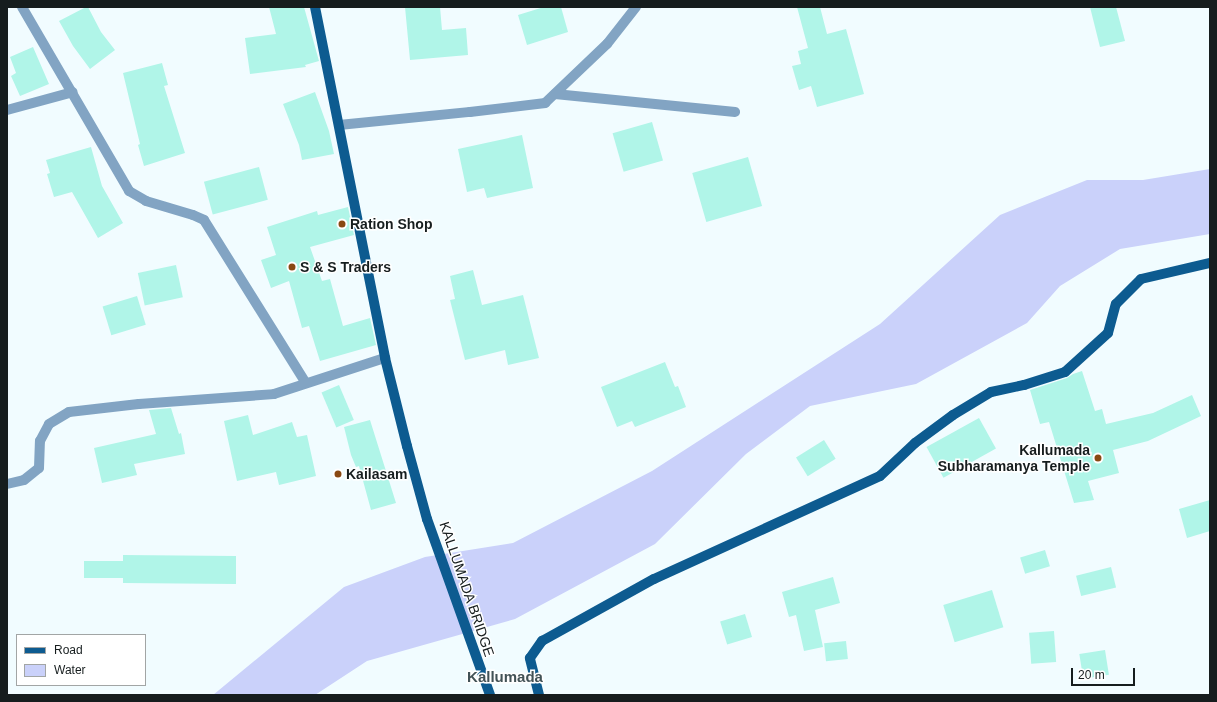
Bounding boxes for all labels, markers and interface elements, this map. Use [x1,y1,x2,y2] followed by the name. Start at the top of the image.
[350,216,432,232] place label: Ration Shop
[337,219,347,229] marker: Ration Shop
[300,259,391,275] place label: S & S Traders
[287,262,297,272] marker: S & S Traders
[938,442,1090,474] place label: Kallumada Subharamanya Temple
[1093,453,1103,463] marker: Kallumada Subharamanya Temple
[346,466,407,482] place label: Kailasam
[333,469,343,479] marker: Kailasam
[436,519,498,659] street label: KALLUMADA BRIDGE
[16,634,146,686] legend
[54,643,83,657] text: Road
[1073,660,1137,686] scale bar
[54,663,86,677] text: Water
[467,668,543,686] district label: Kallumada
[1078,668,1105,682] text: 20 m

